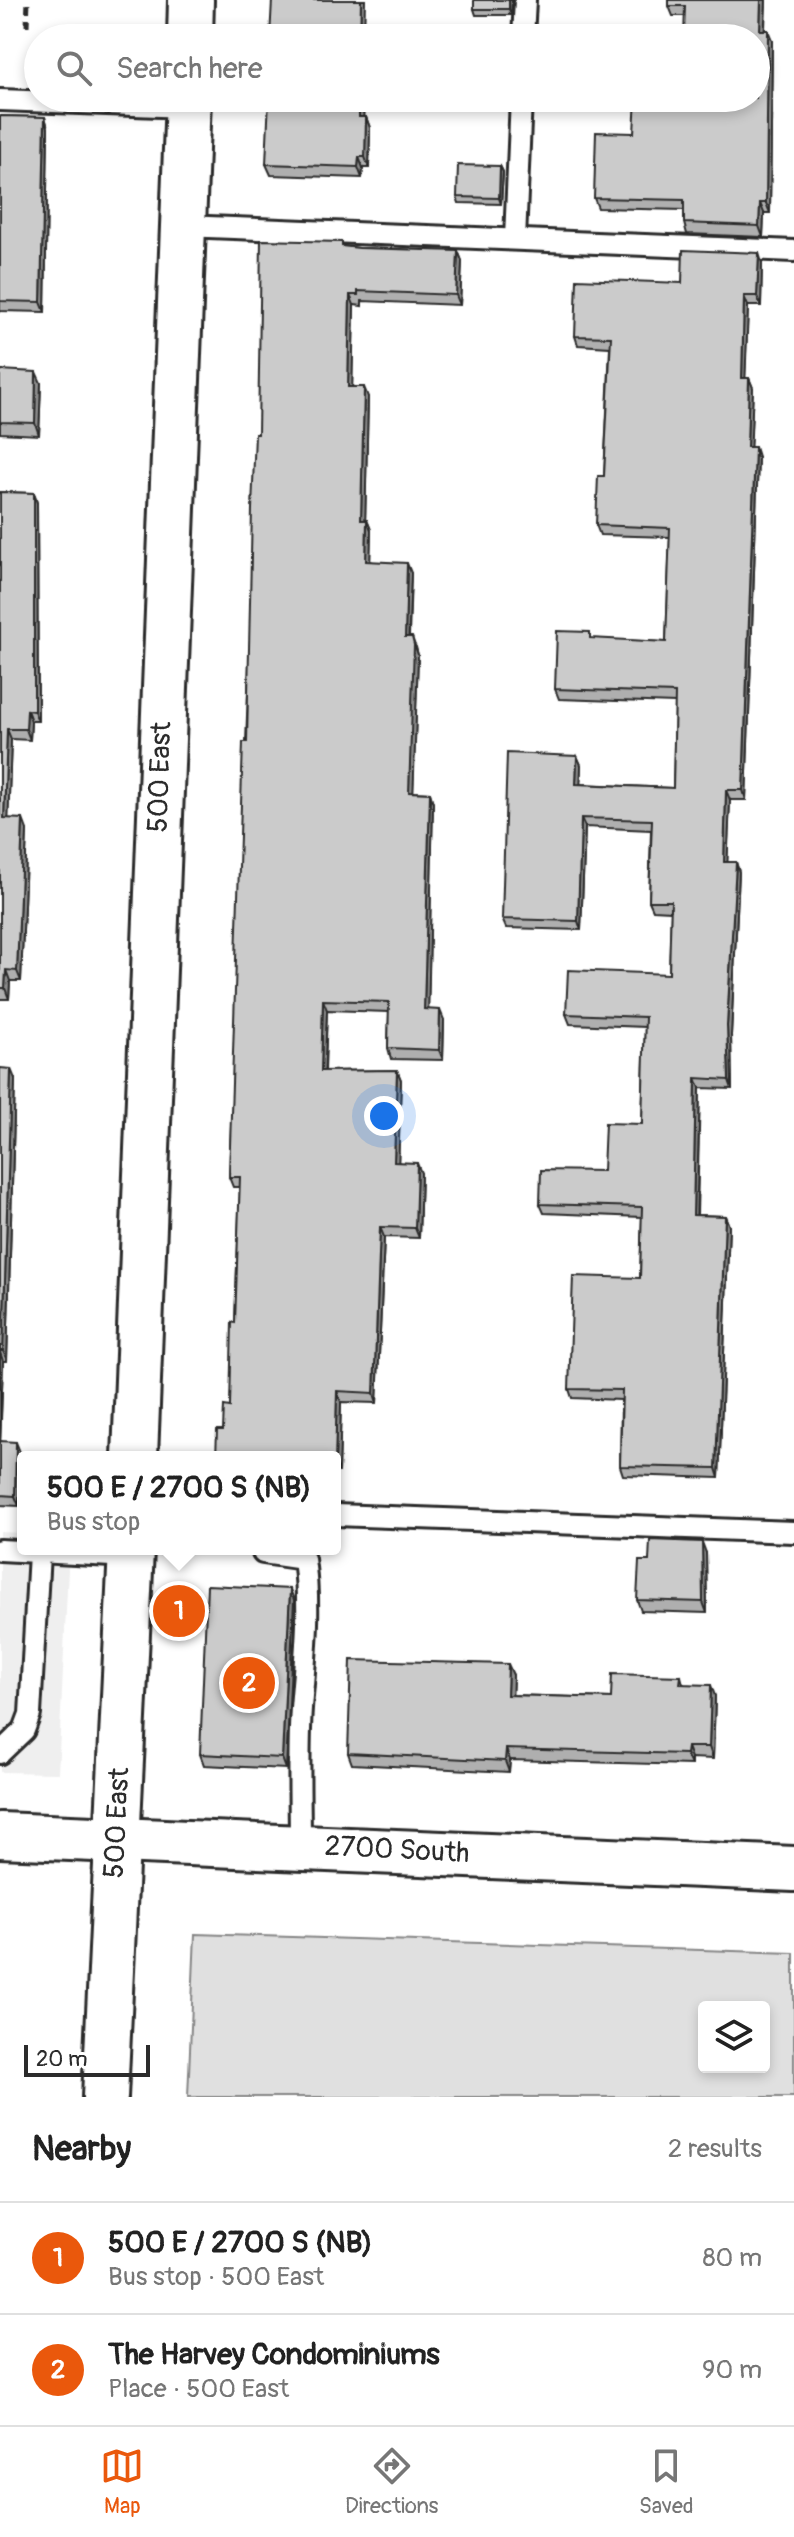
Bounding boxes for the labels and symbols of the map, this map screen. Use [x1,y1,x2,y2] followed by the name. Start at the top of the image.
[141,720,179,833] street label: 500 East
[364,1096,404,1136] your location
[153,1581,205,1641] pin: 1
[223,1653,275,1713] pin: 2
[97,1766,137,1879] street label: 500 East
[324,1829,470,1871] street label: 2700 South
[24,2041,150,2077] scale bar

